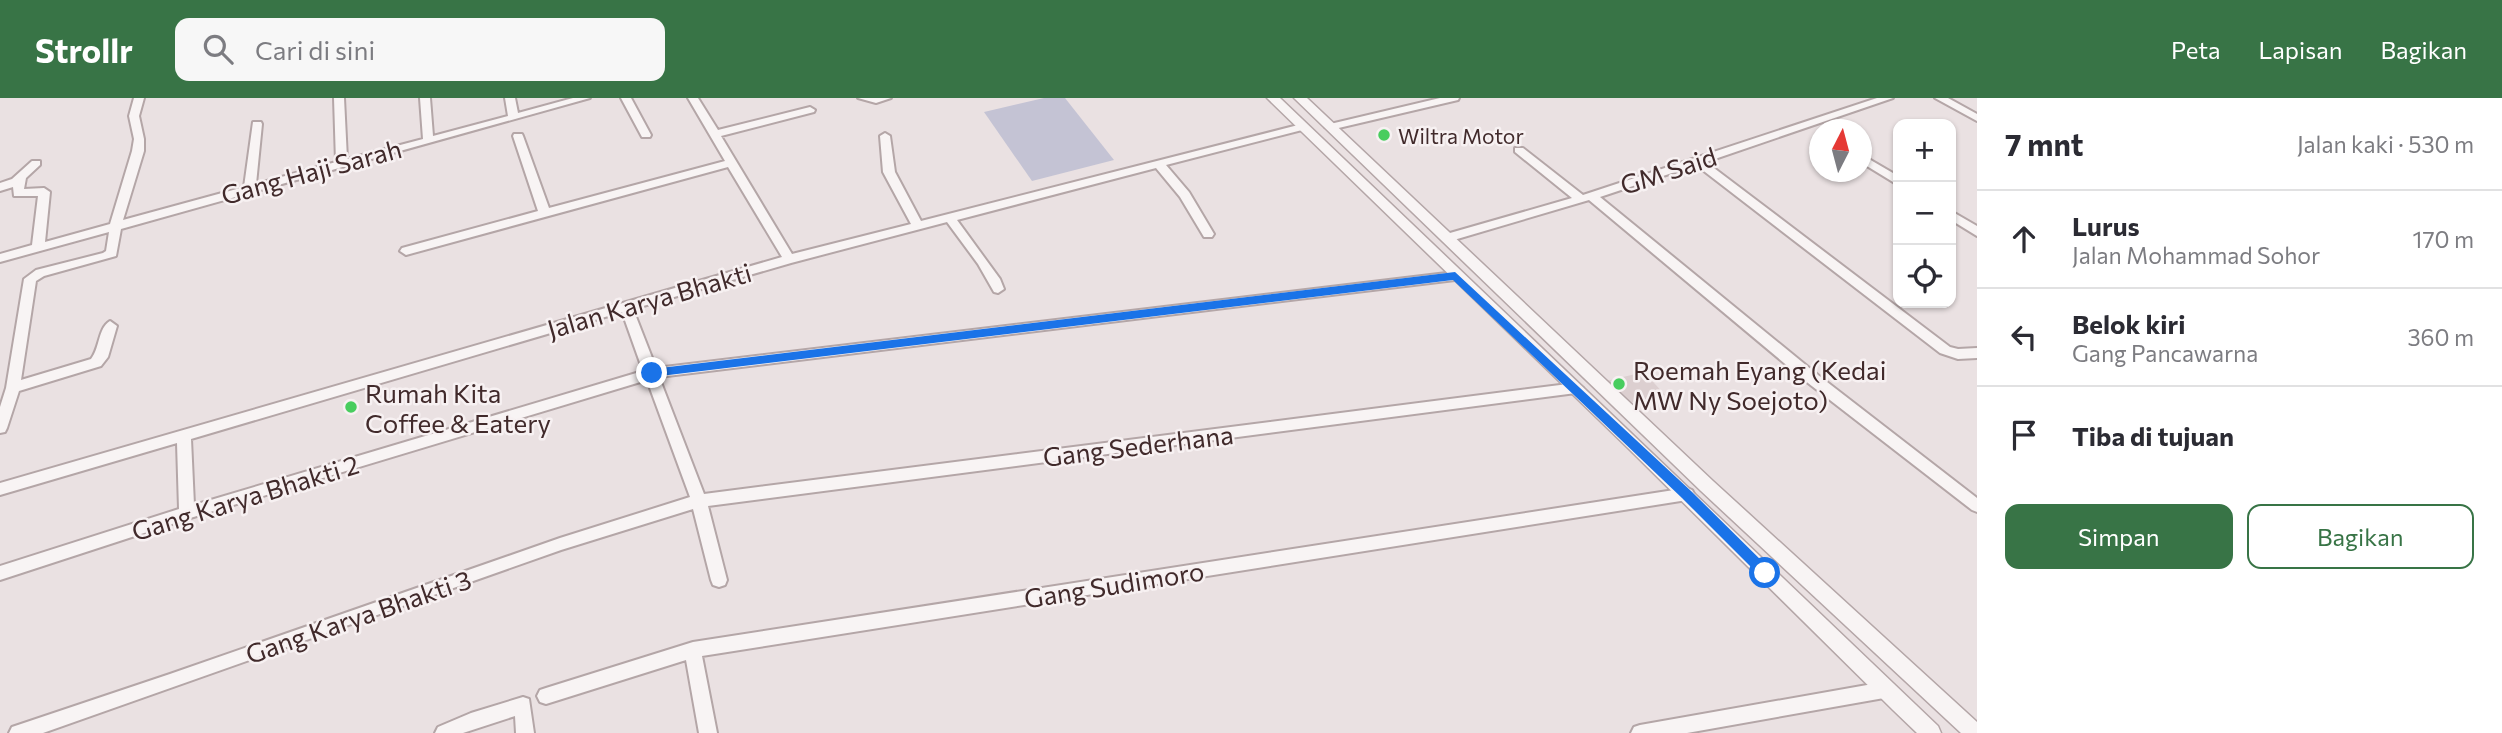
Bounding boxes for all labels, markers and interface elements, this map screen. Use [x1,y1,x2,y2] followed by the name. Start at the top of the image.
[175,18,665,81] search box
[35,29,133,70] text: Strollr
[199,30,237,68] icon: search
[255,34,375,65] text: Cari di sini
[2171,35,2221,64] text: Peta
[2259,35,2342,64] text: Lapisan
[2380,35,2467,64] text: Bagikan
[1809,119,1872,182] north arrow
[1893,119,1956,308] map controls
[1893,119,1956,182] button: +
[1398,123,1524,148] place label: Wiltra Motor
[2005,125,2083,162] text: 7 mnt
[1376,127,1392,143] marker: Wiltra Motor
[2297,130,2474,158] text: Jalan kaki · 530 m
[217,132,405,210] street label: Gang Haji Sarah
[1616,140,1720,200] street label: GM Said
[1893,182,1956,245] button: −
[2072,210,2140,241] text: Lurus
[2005,220,2043,258] icon: ahead
[2413,225,2474,253] text: 170 m
[2072,241,2320,269] text: Jalan Mohammad Sohor
[1893,245,1956,308] button: locate
[543,256,755,344] street label: Jalan Karya Bhakti
[2072,308,2186,339] text: Belok kiri
[2005,318,2043,356] icon: left
[2407,323,2474,351] text: 360 m
[2072,339,2258,367] text: Gang Pancawarna
[1633,354,1886,415] place label: Roemah Eyang (Kedai MW Ny Soejoto)
[636,357,667,388] route end
[1611,376,1627,392] marker: Roemah Eyang (Kedai MW Ny Soejoto)
[365,377,551,438] place label: Rumah Kita Coffee & Eatery
[343,399,359,415] marker: Rumah Kita Coffee & Eatery
[2005,416,2043,454] icon: arrive
[1041,418,1235,472] street label: Gang Sederhana
[2072,420,2234,451] text: Tiba di tujuan
[128,448,362,546] street label: Gang Karya Bhakti 2
[2005,504,2233,569] button: Simpan
[2247,504,2474,569] button: Bagikan
[1022,554,1206,614] street label: Gang Sudimoro
[1749,557,1780,588] route start
[241,563,475,669] street label: Gang Karya Bhakti 3

